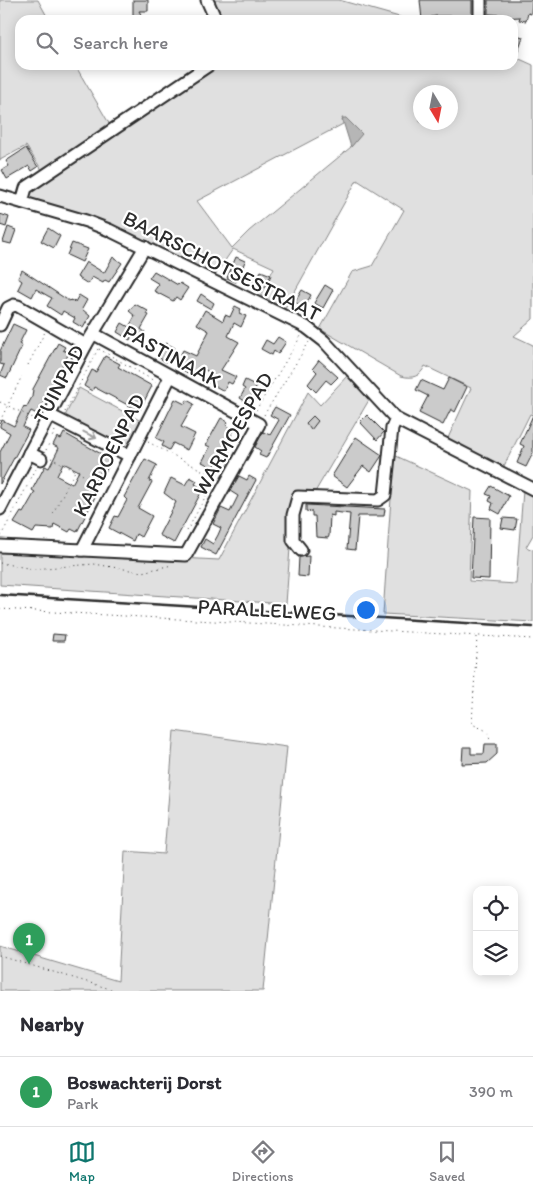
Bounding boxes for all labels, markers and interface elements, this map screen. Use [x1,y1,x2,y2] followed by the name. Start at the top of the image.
[15,15,518,70] search box
[33,29,61,57] icon: search
[73,31,168,54] text: Search here
[413,85,458,130] north arrow
[119,205,325,326] street label: BAARSCHOTSESTRAAT
[119,318,226,393] street label: PASTINAAK
[28,340,90,427] street label: TUINPAD
[187,367,278,500] street label: WARMOESPAD
[67,389,150,520] street label: KARDOENPAD
[82,431,97,441] one-way arrow
[197,593,337,626] street label: PARALLELWEG
[353,597,379,623] your location
[473,886,518,976] map controls
[473,886,518,931] button: locate
[13,923,45,964] pin: 1
[473,931,518,976] button: layers
[20,1011,84,1036] text: Nearby
[67,1071,222,1094] text: Boswachterij Dorst
[32,1082,40,1101] text: 1
[469,1082,513,1101] text: 390 m
[67,1094,98,1113] text: Park
[68,1138,96,1185] tab: Map
[232,1138,293,1185] tab: Directions
[429,1138,465,1185] tab: Saved

